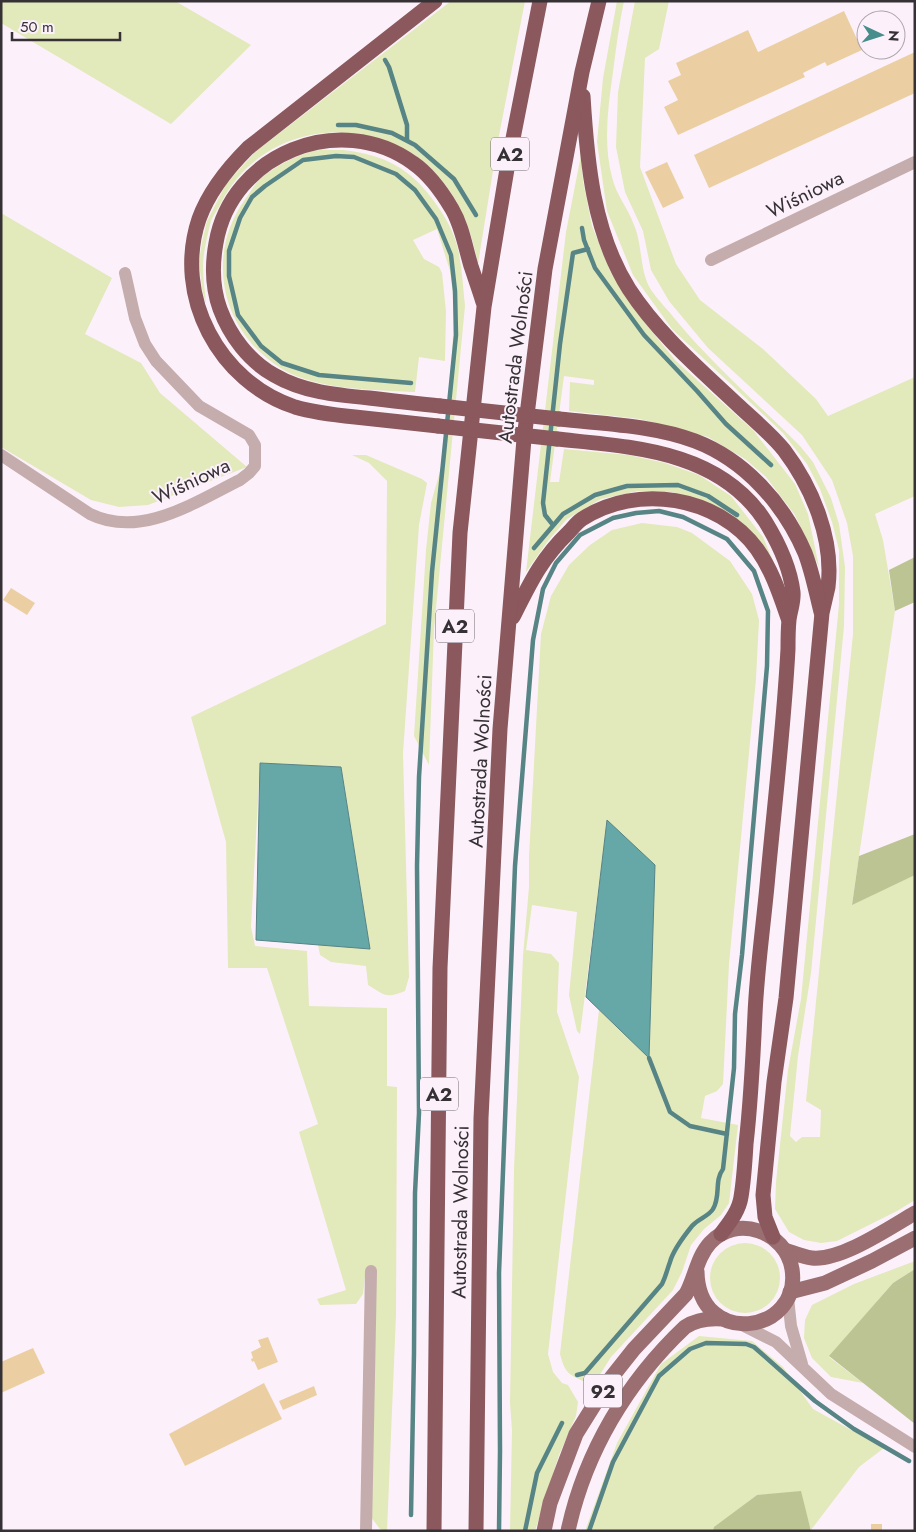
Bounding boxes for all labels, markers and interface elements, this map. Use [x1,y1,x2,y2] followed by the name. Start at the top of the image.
[12,10,120,42] scale bar
[856,10,906,60] north arrow
[20,16,54,38] text: 50 m
[884,30,904,42] text: N
[491,138,529,170] road number: A2
[762,163,849,226] street label: Wiśniowa
[491,269,540,445] street label: Autostrada Wolności
[148,451,235,512] street label: Wiśniowa
[436,610,474,642] road number: A2
[461,674,500,848] street label: Autostrada Wolności
[420,1078,458,1110] road number: A2
[444,1125,477,1299] street label: Autostrada Wolności
[584,1374,622,1408] road number: 92

